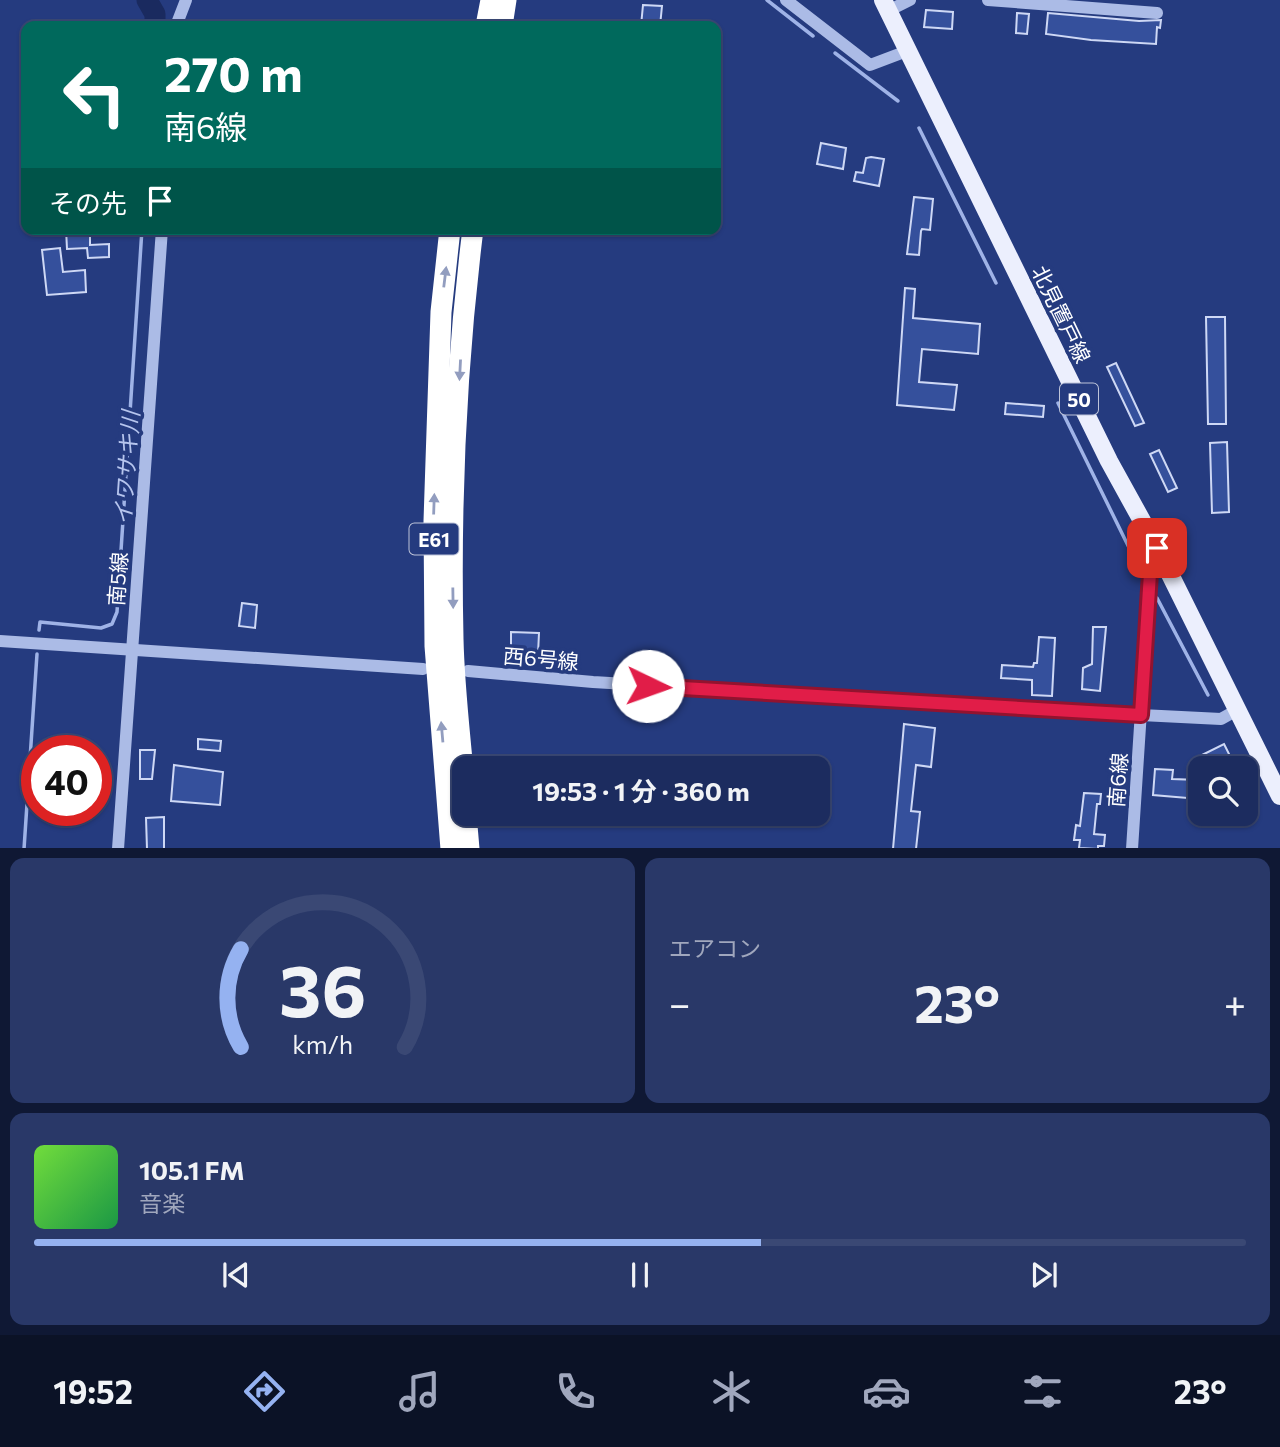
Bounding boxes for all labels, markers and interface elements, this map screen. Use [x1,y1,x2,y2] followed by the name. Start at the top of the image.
[164,42,303,102] text: 270 m
[49,49,140,140] icon: left
[164,106,247,146] text: 南6線
[141,182,179,220] icon: arrive
[49,187,127,218] text: その先
[1028,261,1096,367] street label: 北見置戸線
[439,266,450,288] one-way arrow
[454,360,465,382] one-way arrow
[1060,384,1098,414] road number: 50
[108,407,144,526] water label: イワサキ川
[429,493,440,515] one-way arrow
[1127,518,1187,578] pin
[410,524,458,554] road number: E61
[1138,529,1176,567] icon: arrive
[103,551,131,607] street label: 南5線
[447,587,459,609] one-way arrow
[502,642,580,674] street label: 西6号線
[611,649,685,723] position arrow
[436,720,447,742] one-way arrow
[21,735,112,826] speed limit sign: 40
[1103,752,1131,808] street label: 南6線
[1188,756,1258,826] map controls
[1188,756,1258,826] button: search
[532,775,750,806] text: 19:53 · 1 分 · 360 m
[669,934,761,962] text: エアコン
[279,943,366,1032] text: 36
[914,970,1000,1034] text: 23°
[669,979,691,1026] text: −
[1224,979,1246,1026] text: +
[292,1028,353,1058] text: km/h
[139,1154,245,1185] text: 105.1 FM
[139,1189,185,1217] text: 音楽
[217,1256,255,1294] icon: previous
[621,1256,659,1294] icon: pause
[1025,1256,1063,1294] icon: next
[240,1367,289,1416] icon: directions
[395,1367,444,1416] icon: music
[551,1367,600,1416] icon: phone
[707,1367,756,1416] icon: climate
[862,1367,911,1416] icon: car
[1018,1367,1067,1416] icon: filters
[53,1371,133,1411] text: 19:52
[1174,1371,1227,1411] text: 23°

